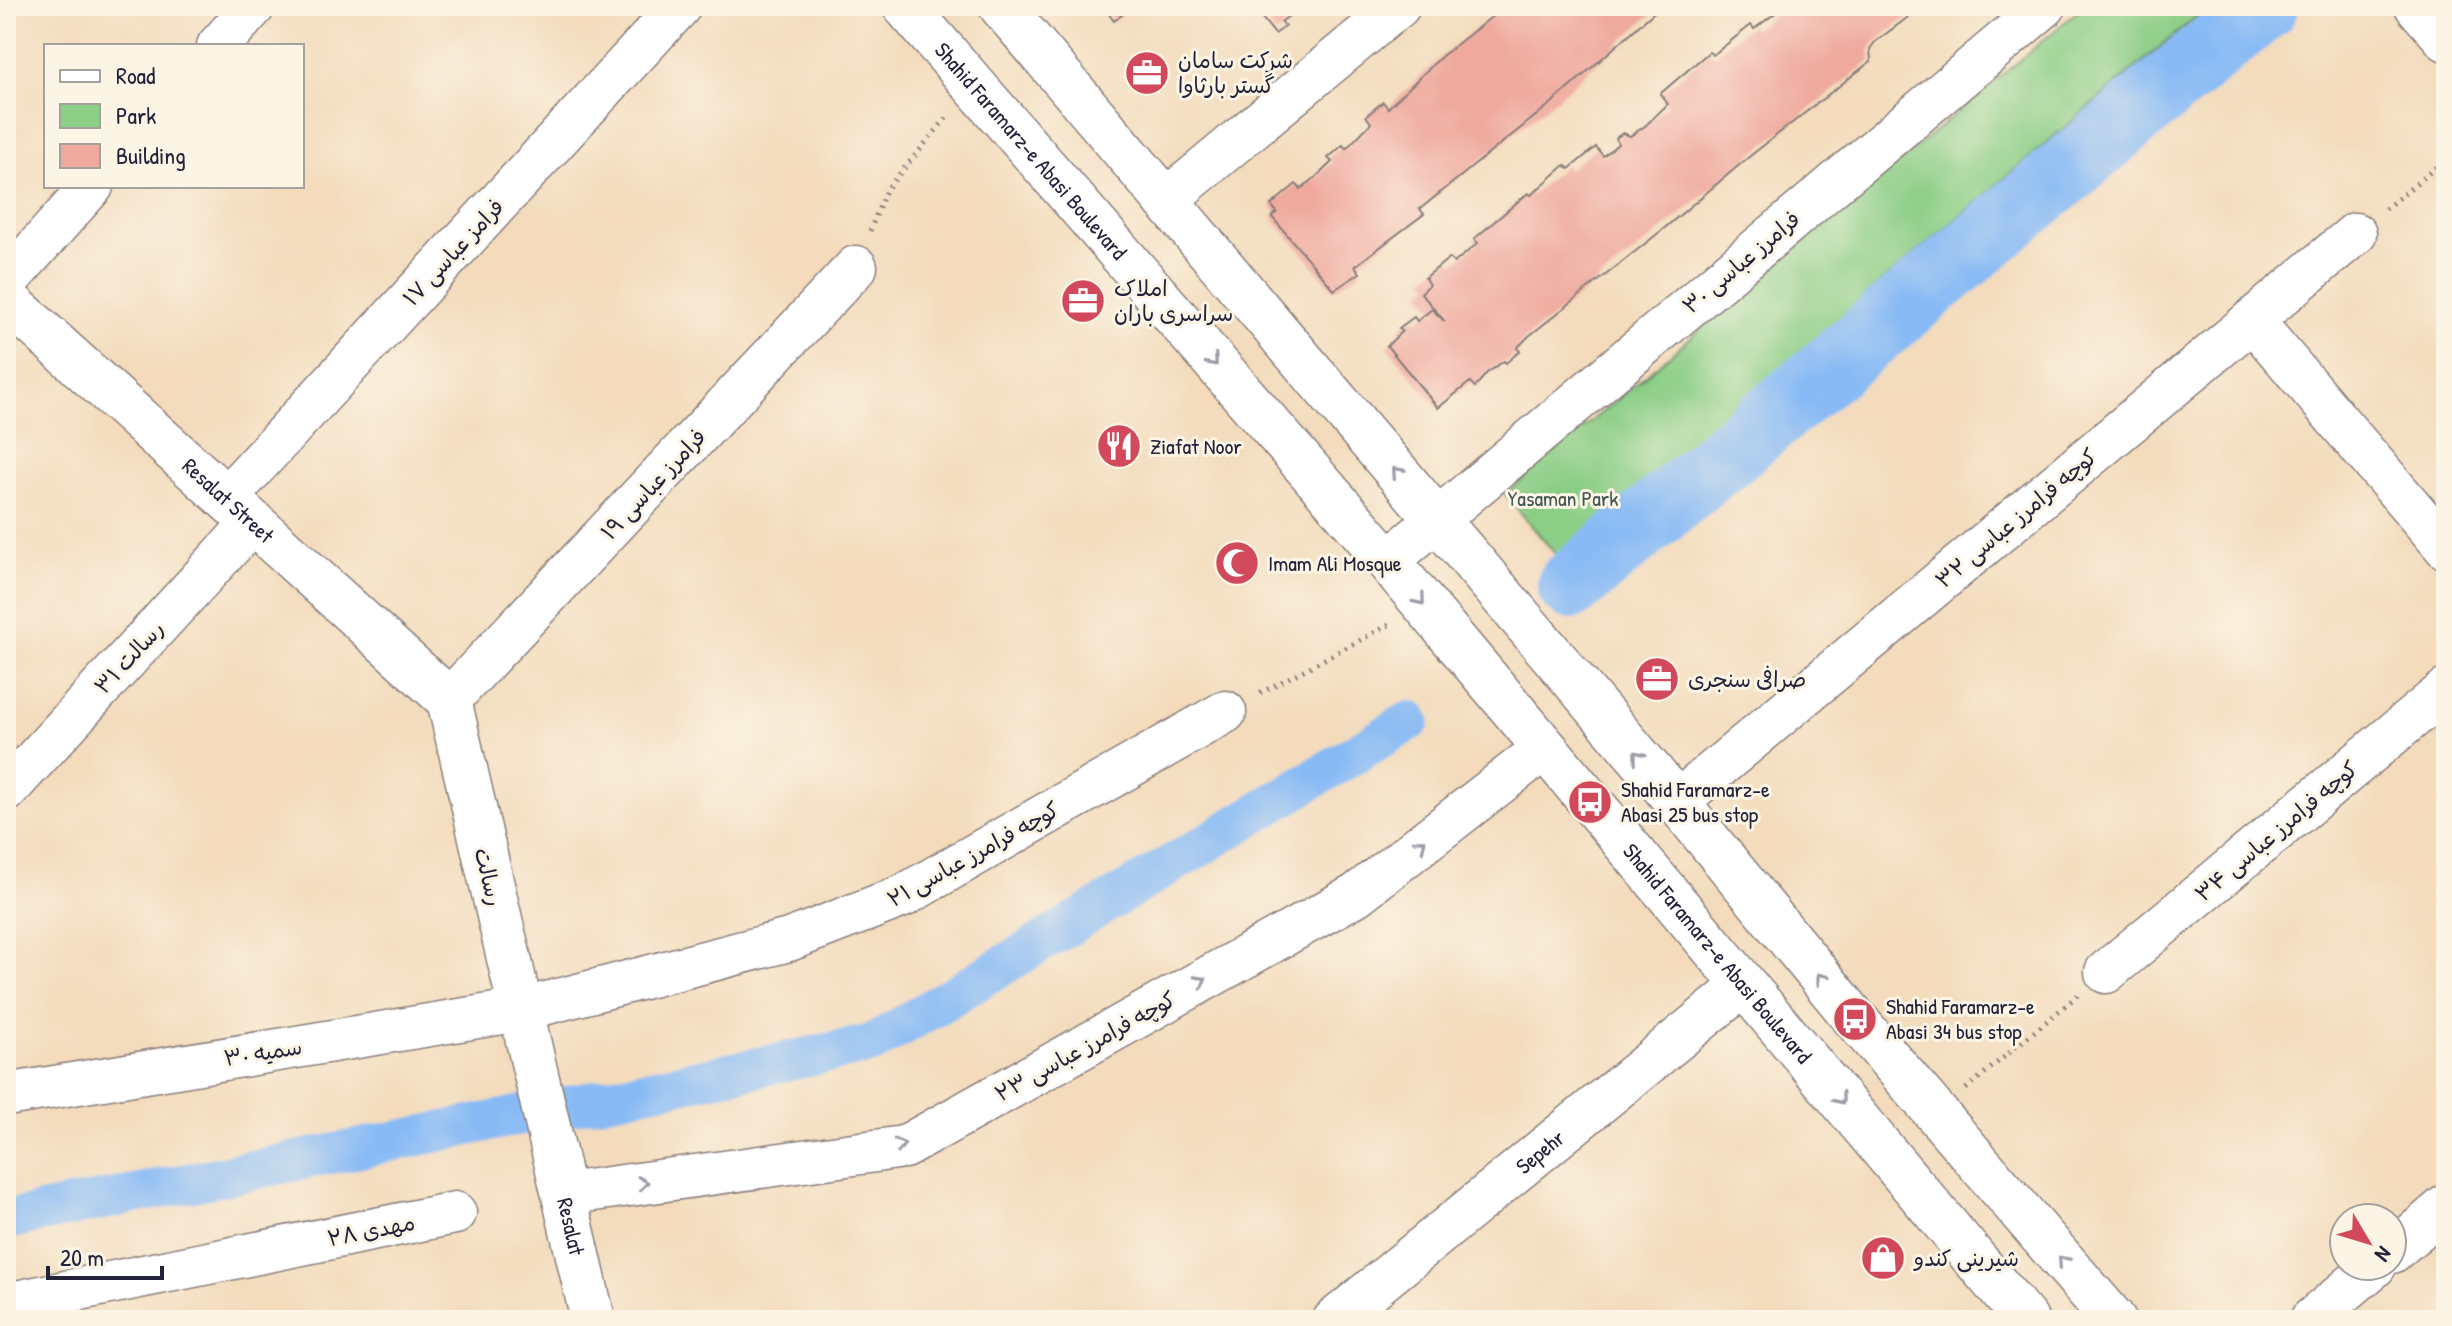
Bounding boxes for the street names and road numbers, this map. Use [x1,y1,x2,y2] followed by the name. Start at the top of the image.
[928,36,1134,266] street label: Shahid Faramarz-e Abasi Boulevard
[396,192,510,312] street label: فرامز عباسی ۱۷
[1676,204,1806,320] street label: فرامرز عباسی ۳۰
[594,422,712,546] street label: فرامرز عباسی ۱۹
[1929,441,2103,595] street label: کوچه فرامرز عباسی ۳۲
[176,451,281,550] street label: Resalat Street
[87,614,171,700] street label: رسالت ۳۱
[2188,754,2364,908] street label: کوچه فرامرز عباسی ۳۴
[881,794,1065,914] street label: کوچه فرامرز عباسی ۲۱
[1616,837,1819,1070] street label: Shahid Faramarz-e Abasi Boulevard
[468,845,510,909] street label: رسالت
[989,984,1181,1108] street label: کوچه فرامرز عباسی ۲۳
[222,1031,304,1073] street label: سمیه ۳۰
[1509,1122,1571,1181] street label: Sepehr
[550,1195,593,1258] street label: Resalat
[325,1207,417,1253] street label: مهدی ۲۸

